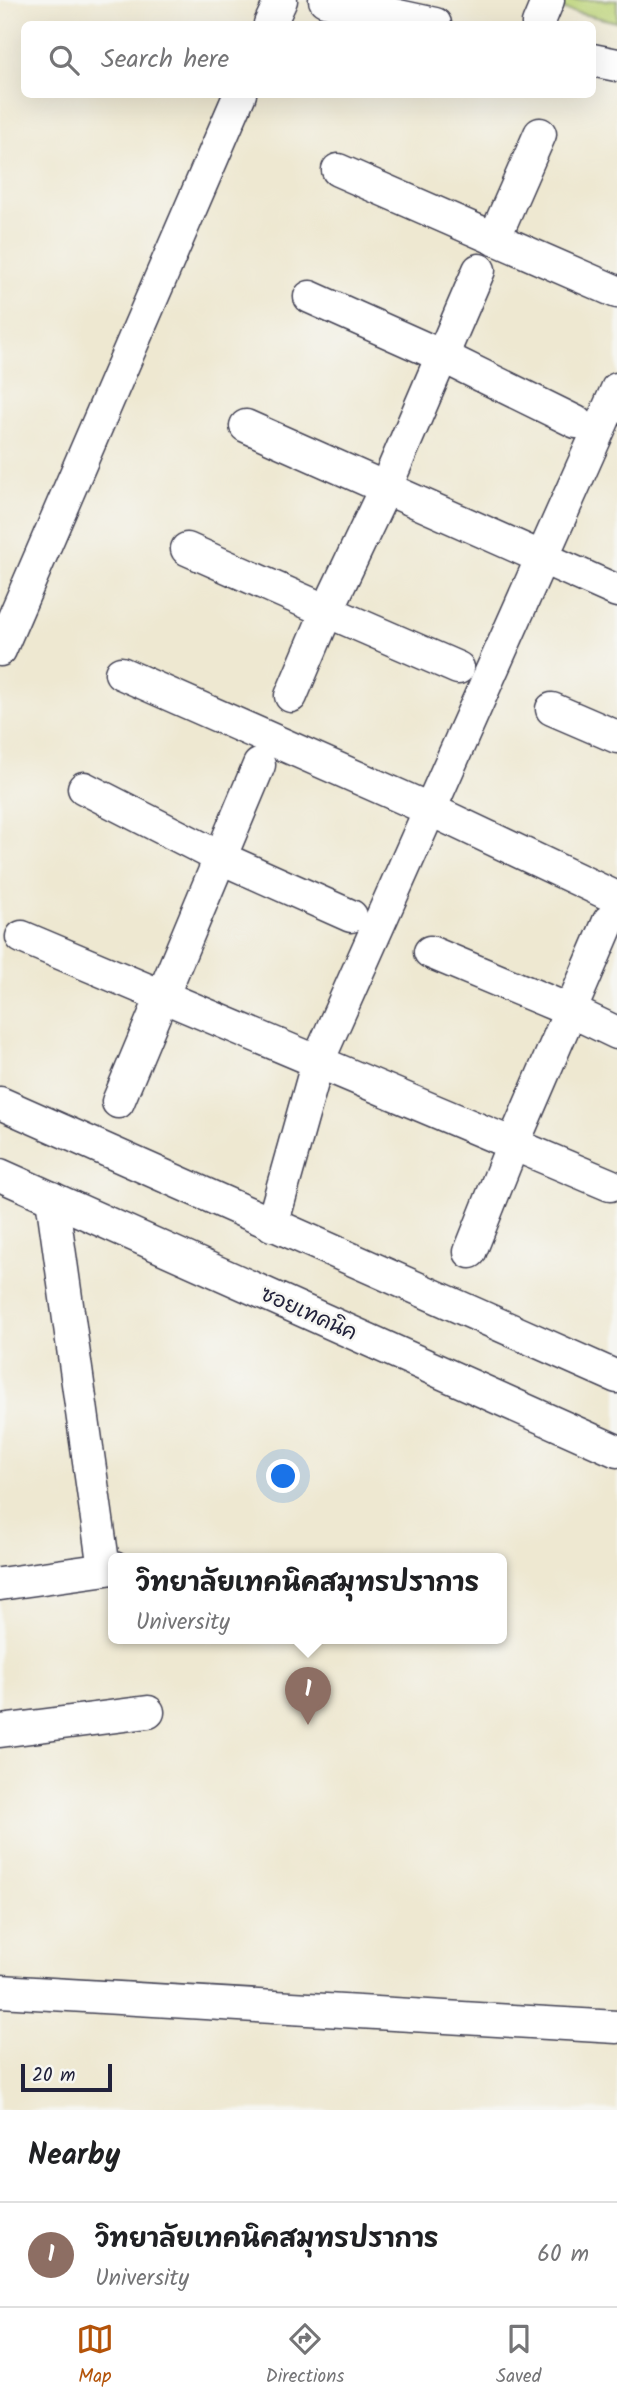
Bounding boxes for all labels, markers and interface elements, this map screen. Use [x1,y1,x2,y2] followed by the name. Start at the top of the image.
[21,21,596,98] search box
[101,39,229,81] text: Search here
[45,41,83,79] icon: search
[255,1278,362,1350] street label: ซอยเทคนิค
[266,1459,300,1493] your location
[108,1553,507,1644] popup
[136,1563,479,1605] text: วิทยาลัยเทคนิคสมุทรปราการ
[136,1605,230,1641] text: University
[285,1667,331,1725] pin: 1
[21,2061,112,2093] scale bar
[32,2061,75,2091] text: 20 m
[28,2132,120,2180] text: Nearby
[95,2219,439,2261] text: วิทยาลัยเทคนิคสมุทรปราการ
[48,2237,54,2273] text: 1
[537,2237,589,2273] text: 60 m
[95,2261,189,2297] text: University
[76,2320,114,2392] tab: Map
[266,2320,344,2392] tab: Directions
[496,2320,541,2392] tab: Saved

